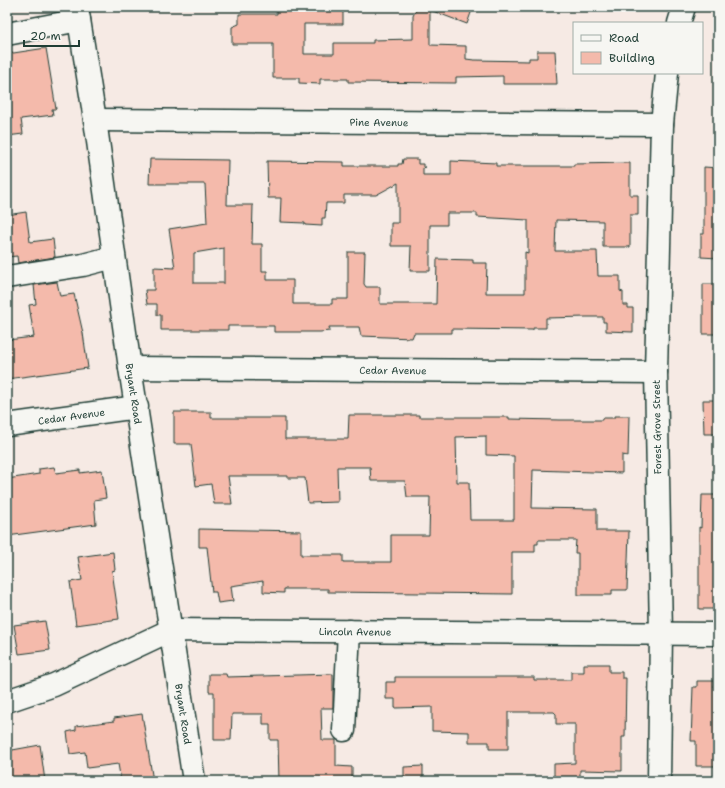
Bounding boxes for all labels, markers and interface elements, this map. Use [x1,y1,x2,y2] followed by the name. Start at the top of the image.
[24,22,79,48] scale bar
[573,22,703,74] legend
[30,28,61,44] text: 20 m
[609,30,640,46] text: Road
[609,50,655,66] text: Building
[349,115,409,129] street label: Pine Avenue
[123,363,145,426] street label: Bryant Road
[359,363,427,377] street label: Cedar Avenue
[650,380,664,474] street label: Forest Grove Street
[37,405,106,427] street label: Cedar Avenue
[319,625,392,638] street label: Lincoln Avenue
[173,683,195,746] street label: Bryant Road

